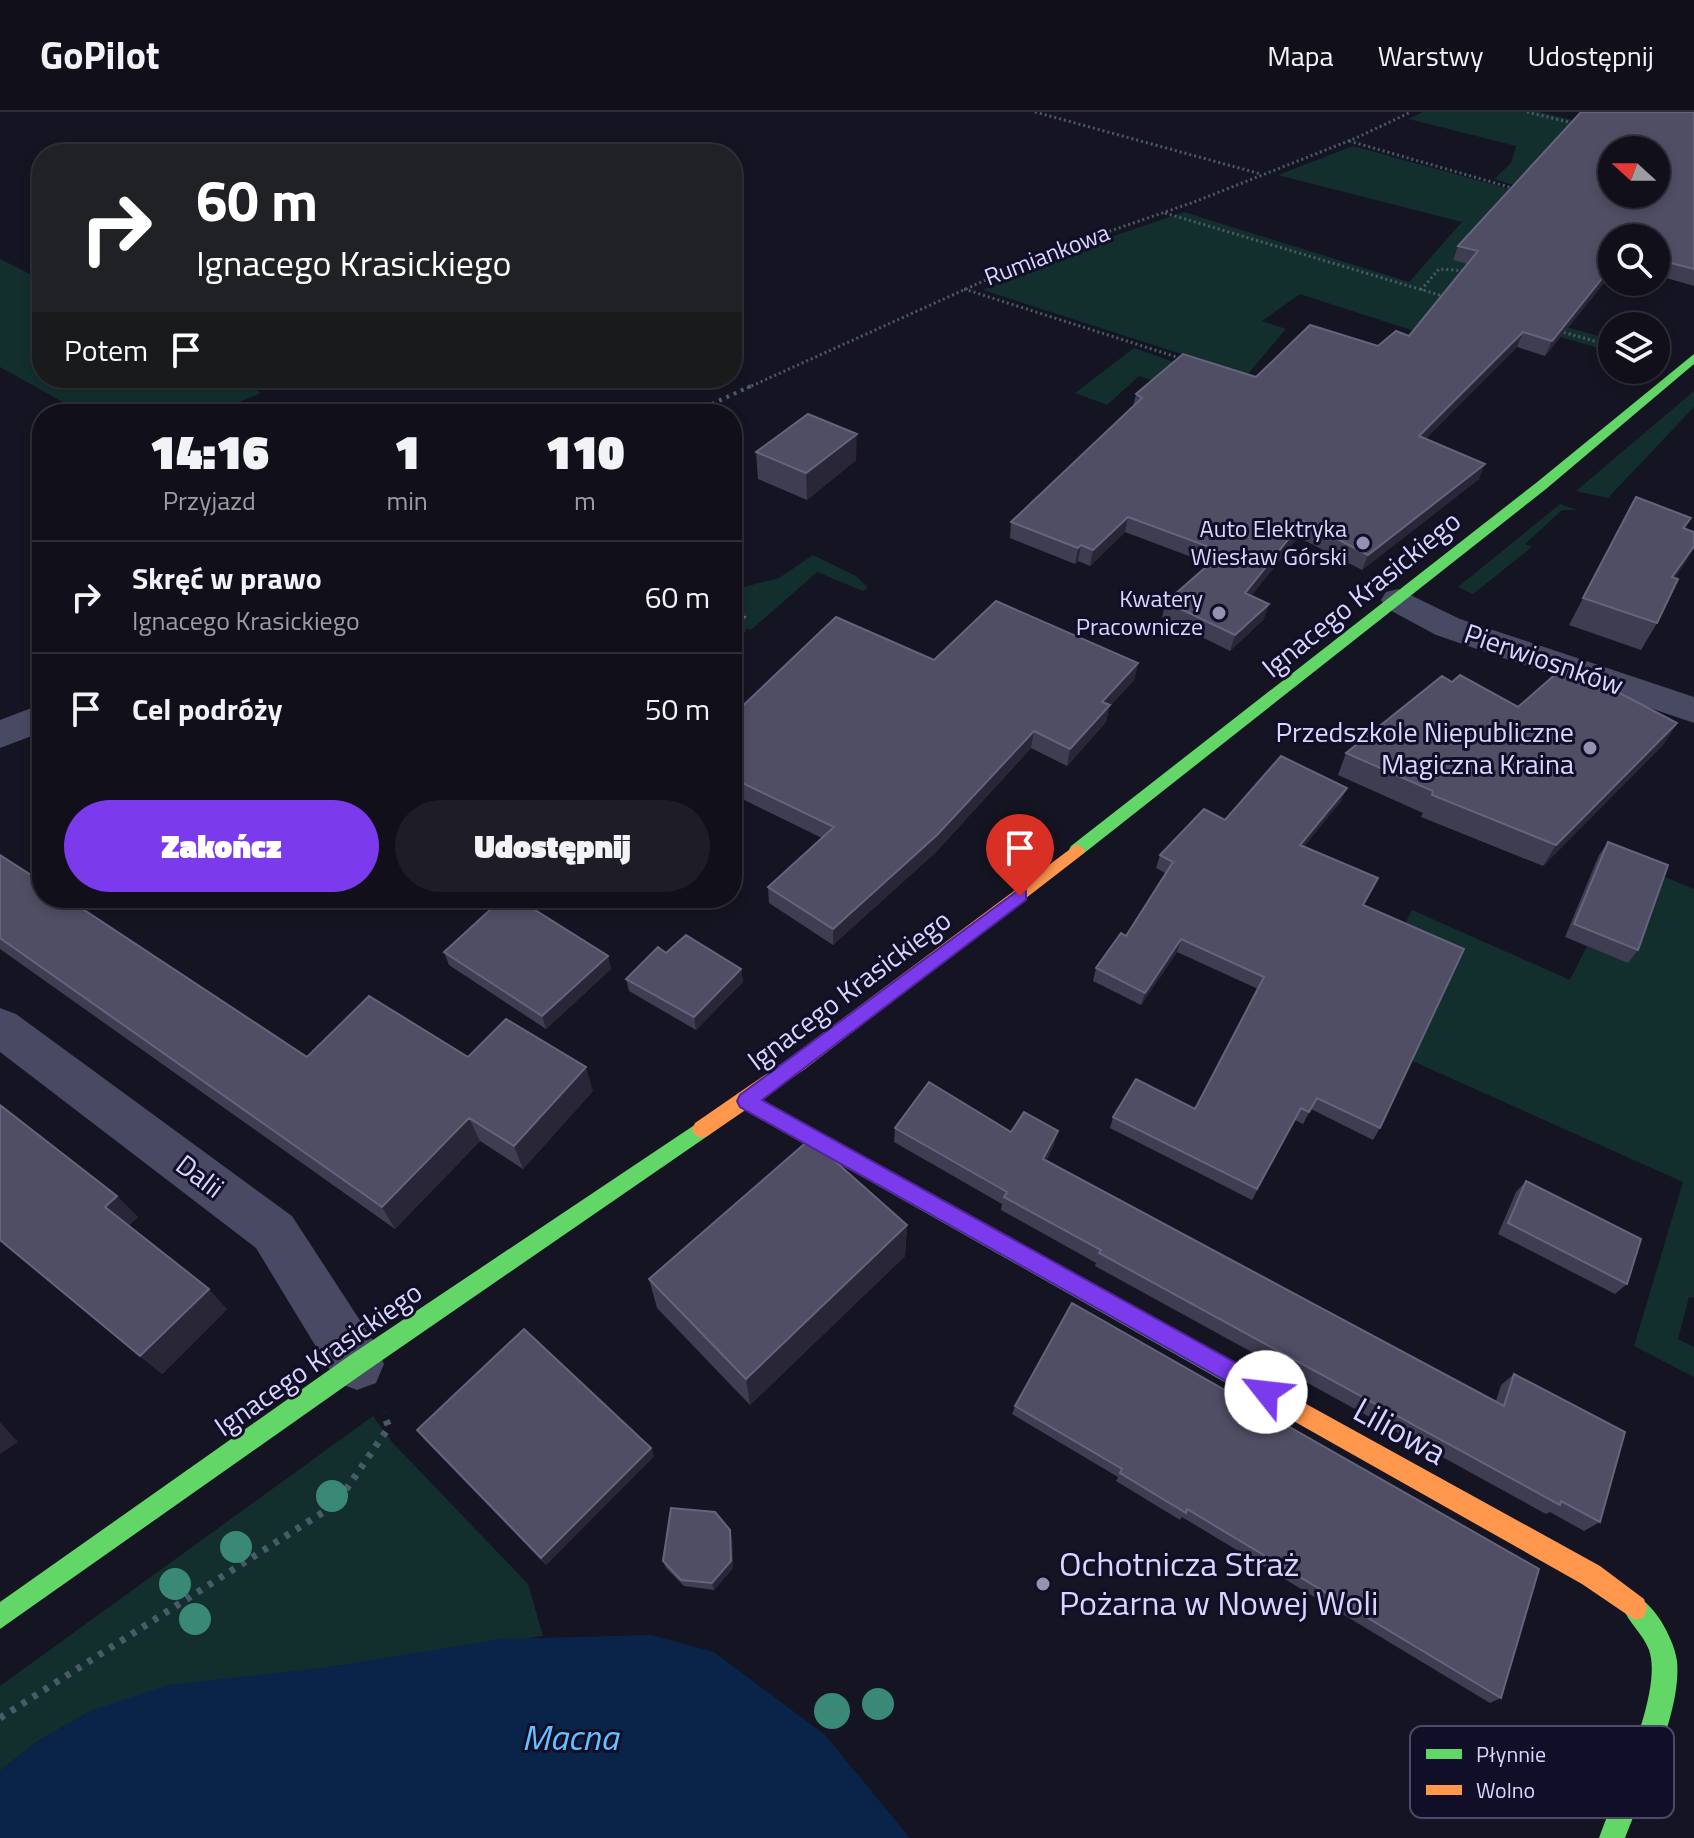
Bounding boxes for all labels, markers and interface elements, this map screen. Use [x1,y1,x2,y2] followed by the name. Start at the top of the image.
[40,26,160,84] text: GoPilot
[1267,34,1334,77] text: Mapa
[1378,34,1483,77] text: Warstwy
[1527,34,1654,77] text: Udostępnij
[1598,136,1670,208] north arrow
[1598,136,1670,384] map controls
[196,158,318,243] text: 60 m
[64,176,168,280] icon: right
[979,214,1115,294] street label: Rumiankowa
[1598,224,1670,296] button: search
[196,235,511,290] text: Ignacego Krasickiego
[1598,312,1670,384] button: layers
[64,327,148,373] text: Potem
[164,328,208,372] icon: arrive
[149,415,269,488] text: 14:16
[394,415,420,488] text: 1
[545,415,625,488] text: 110
[163,481,256,520] text: Przyjazd
[386,481,428,520] text: min
[574,481,596,520] text: m
[1252,500,1470,688] street label: Ignacego Krasickiego
[1190,510,1347,574] place label: Auto Elektryka Wiesław Górski
[1354,534,1372,552] marker: Auto Elektryka Wiesław Górski
[132,555,322,601] text: Skręć w prawo
[645,574,710,620] text: 60 m
[64,575,108,619] icon: right
[1076,580,1203,644] place label: Kwatery Pracownicze
[132,601,360,640] text: Ignacego Krasickiego
[1210,604,1228,622] marker: Kwatery Pracownicze
[1459,611,1630,706] street label: Pierwiosnków
[132,686,283,732] text: Cel podróży
[645,686,710,732] text: 50 m
[64,687,108,731] icon: arrive
[1275,710,1574,785] place label: Przedszkole Niepubliczne Magiczna Kraina
[1581,739,1599,757] marker: Przedszkole Niepubliczne Magiczna Kraina
[64,800,379,892] button: Zakończ
[395,800,710,892] button: Udostępnij
[986,814,1054,896] pin
[998,826,1042,870] icon: arrive
[738,899,960,1081] street label: Ignacego Krasickiego
[167,1143,234,1208] street label: Dalii
[205,1271,431,1447] street label: Ignacego Krasickiego
[1224,1350,1308,1434] position arrow
[1344,1383,1457,1477] street label: Liliowa
[1059,1537,1378,1628] place label: Ochotnicza Straż Pożarna w Nowej Woli
[1034,1575,1052,1593] marker: Ochotnicza Straż Pożarna w Nowej Woli
[522,1709,620,1764] water label: Macna
[1410,1726,1674,1818] legend
[1476,1737,1546,1771] text: Płynnie
[1476,1773,1535,1807] text: Wolno

